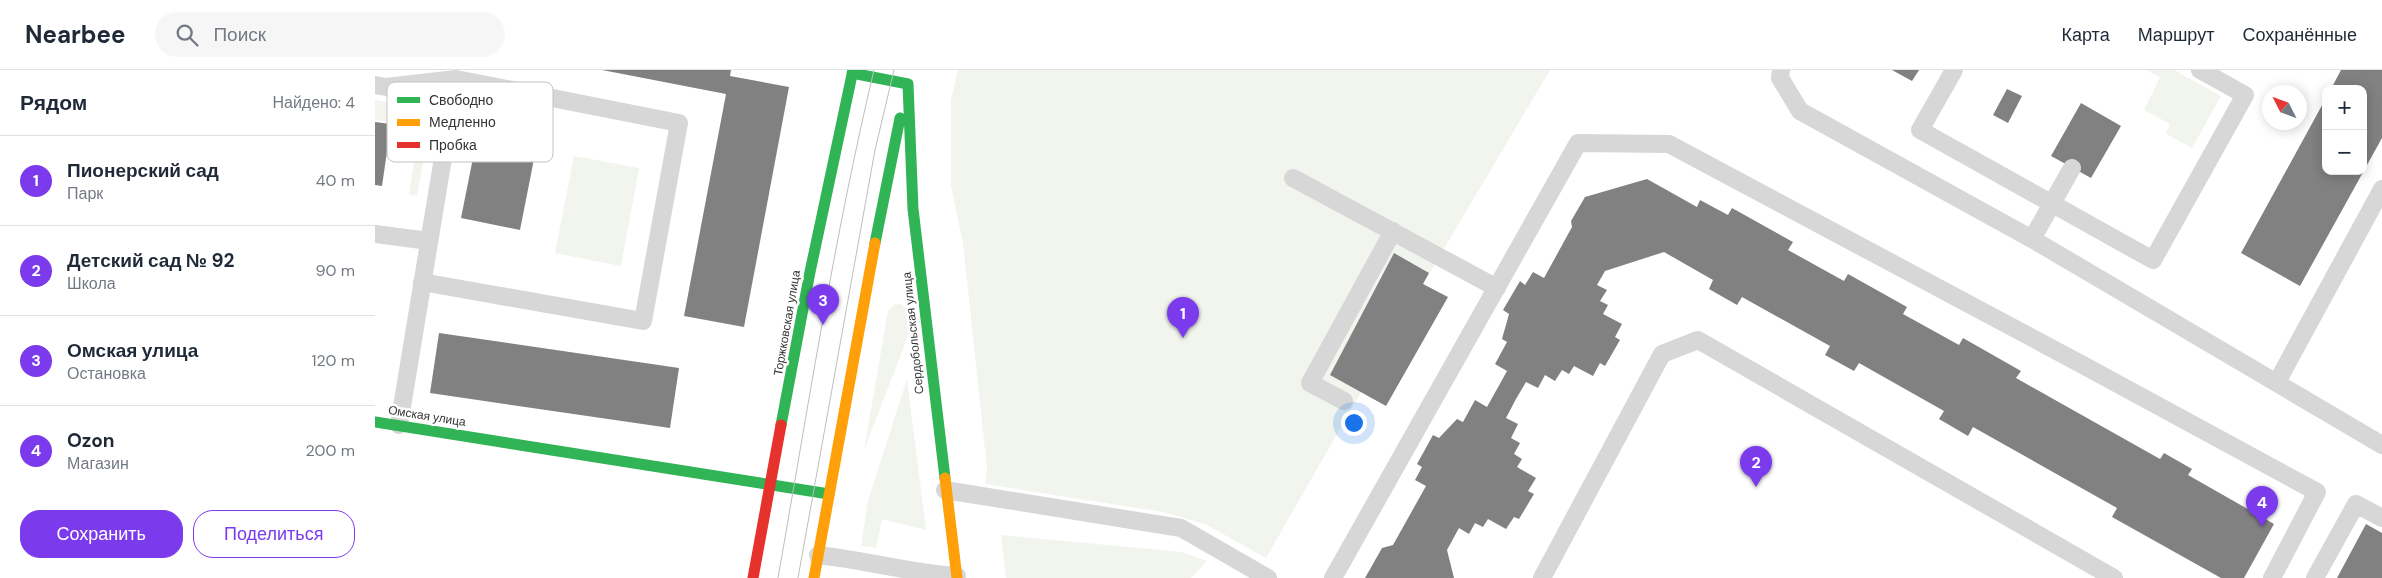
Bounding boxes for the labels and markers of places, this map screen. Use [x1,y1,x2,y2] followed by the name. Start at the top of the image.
[807,284,839,325] pin: 3
[1167,297,1199,338] pin: 1
[1740,446,1772,487] pin: 2
[2246,486,2278,527] pin: 4

